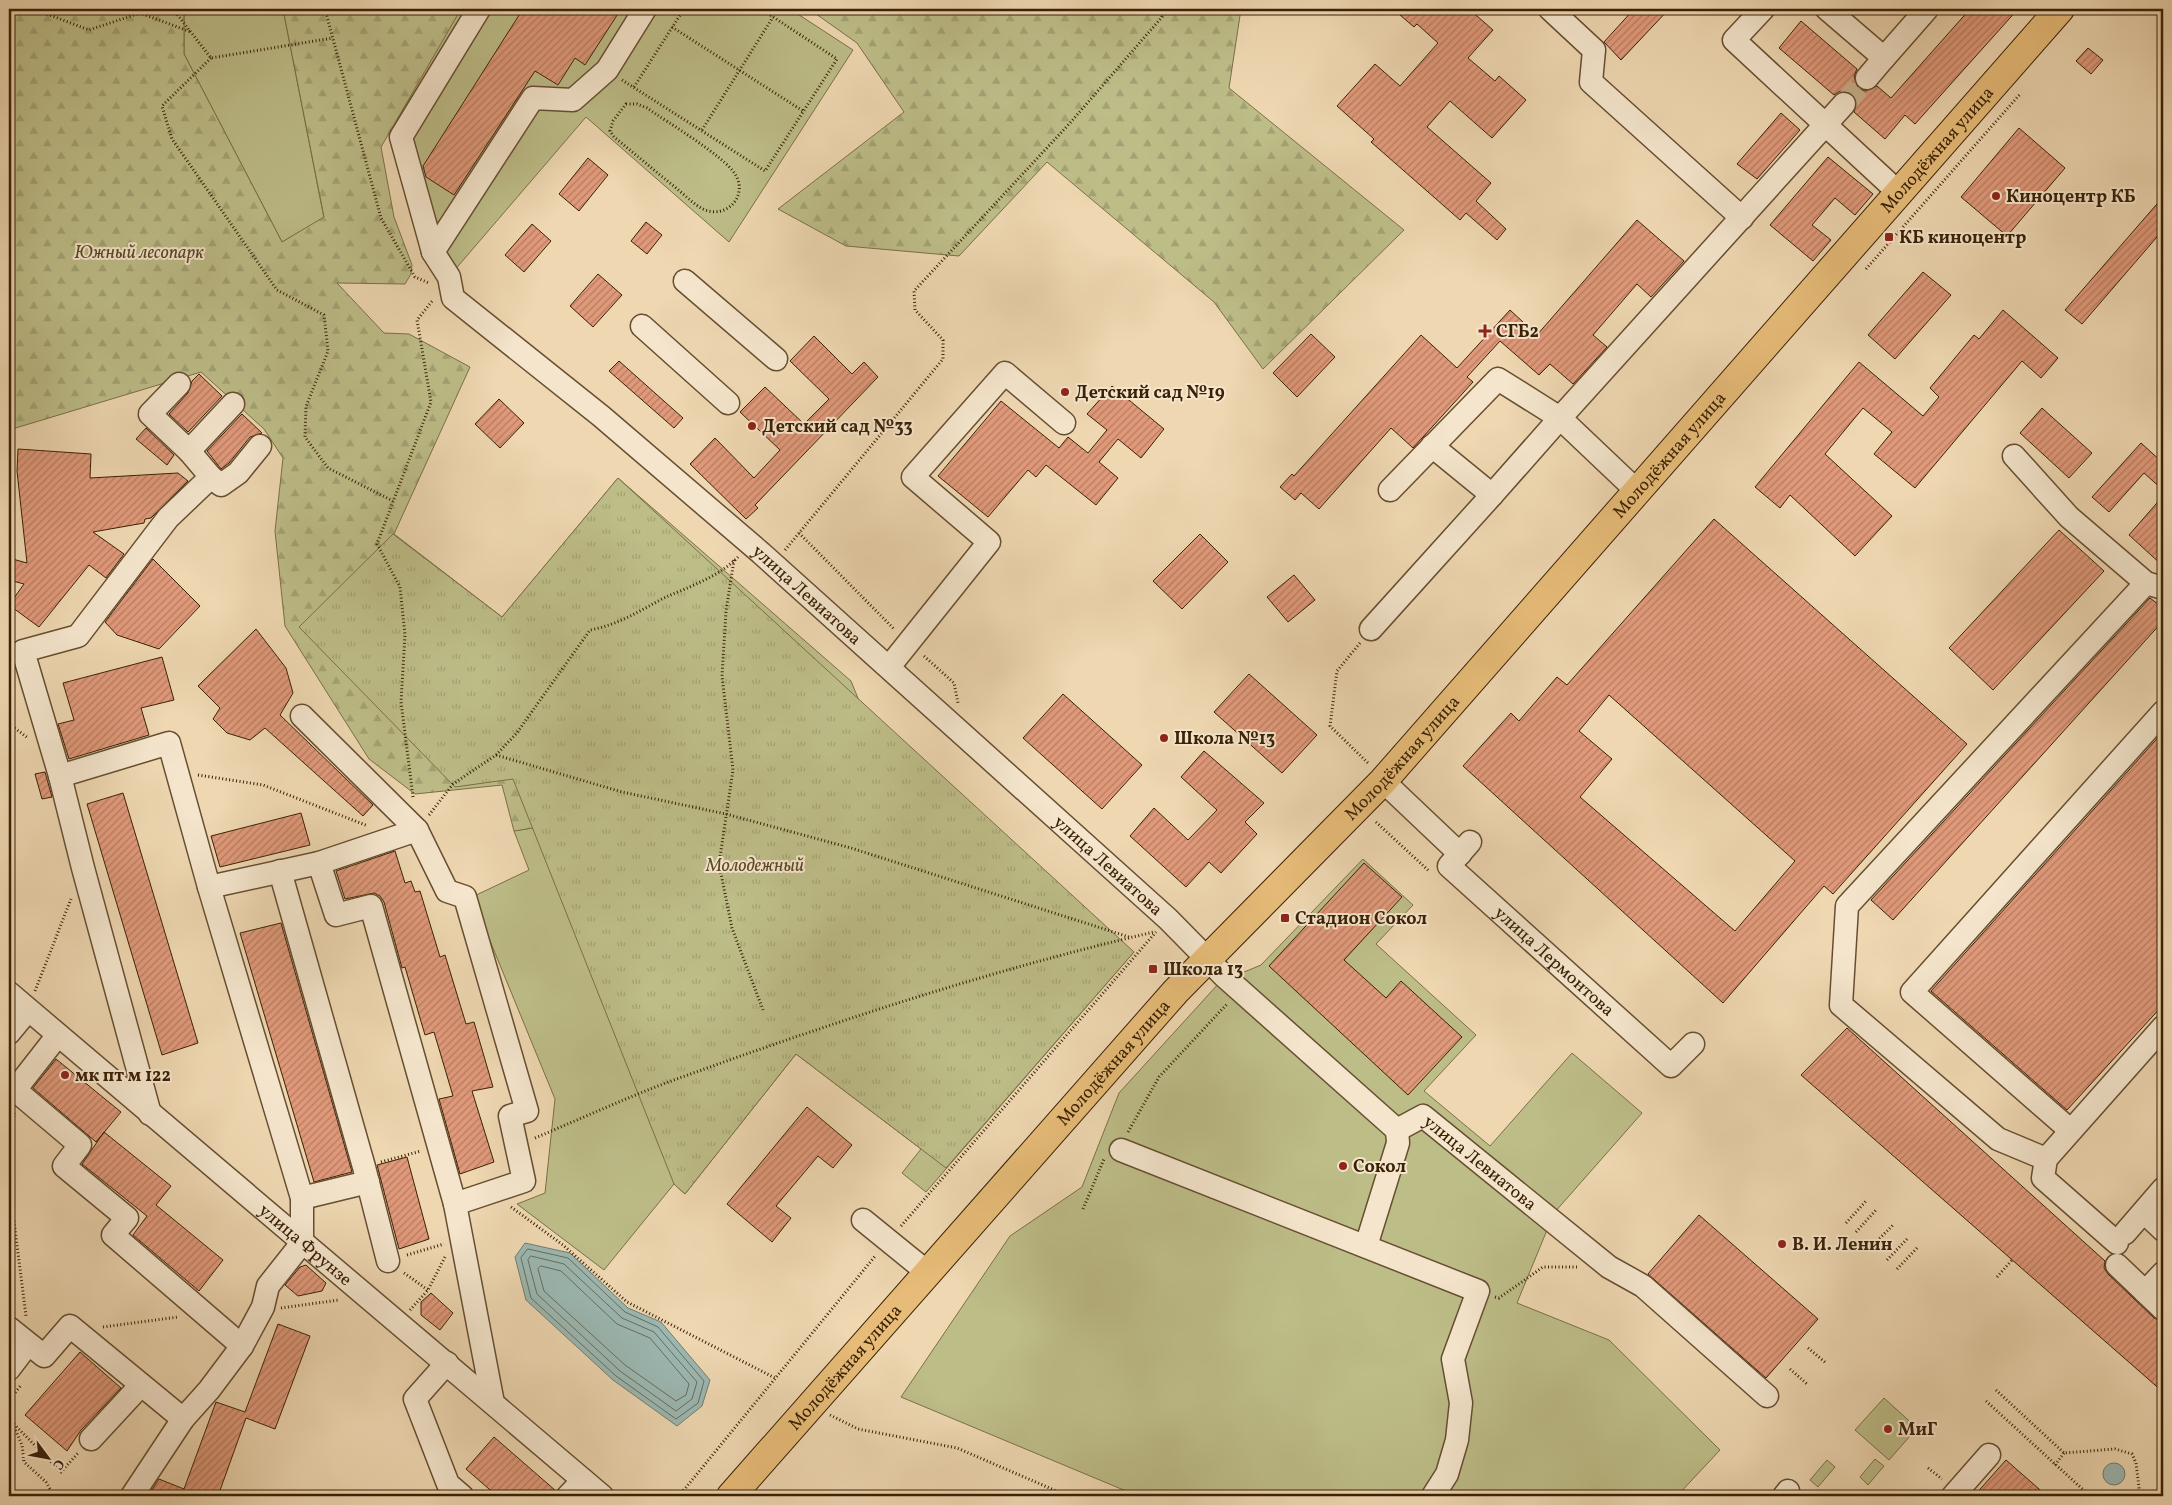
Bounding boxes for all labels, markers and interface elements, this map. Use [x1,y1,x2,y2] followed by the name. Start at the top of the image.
[1876,82,2000,219] street label: Молодёжная улица
[2006,185,2136,210] place label: Киноцентр КБ
[1990,190,2002,202] marker: Киноцентр КБ
[1899,226,2026,251] place label: КБ киноцентр
[1883,231,1895,243] marker: КБ киноцентр
[74,241,204,266] park label: Южный лесопарк
[1496,320,1539,345] place label: СГБ2
[1478,324,1492,338] marker: СГБ2
[1075,381,1225,406] place label: Детский сад №19
[1059,386,1071,398] marker: Детский сад №19
[1608,387,1733,524] street label: Молодёжная улица
[762,415,913,440] place label: Детский сад №33
[746,420,758,432] marker: Детский сад №33
[746,540,866,652] street label: улица Левиатова
[1340,691,1466,827] street label: Молодёжная улица
[1174,727,1275,752] place label: Школа №13
[1158,732,1170,744] marker: Школа №13
[1047,811,1168,922] street label: улица Левиатова
[705,854,804,879] park label: Молодежный
[1488,901,1619,1023] street label: улица Лермонтова
[1295,907,1427,932] place label: Стадион Сокол
[1279,912,1291,924] marker: Стадион Сокол
[1163,958,1243,983] place label: Школа 13
[1147,963,1159,975] marker: Школа 13
[1052,995,1177,1132] street label: Молодёжная улица
[75,1064,171,1089] place label: мк пт м 122
[59,1069,71,1081] marker: мк пт м 122
[1417,1110,1541,1217] street label: улица Левиатова
[1353,1155,1406,1180] place label: Сокол
[1337,1160,1349,1172] marker: Сокол
[253,1199,357,1293] street label: улица Фрунзе
[1792,1233,1893,1258] place label: В. И. Ленин
[1776,1238,1788,1250] marker: В. И. Ленин
[783,1299,908,1437] street label: Молодёжная улица
[1898,1418,1938,1443] place label: МиГ
[1882,1423,1894,1435] marker: МиГ
[22,1432,72,1482] north arrow
[47,1455,68,1473] text: С

